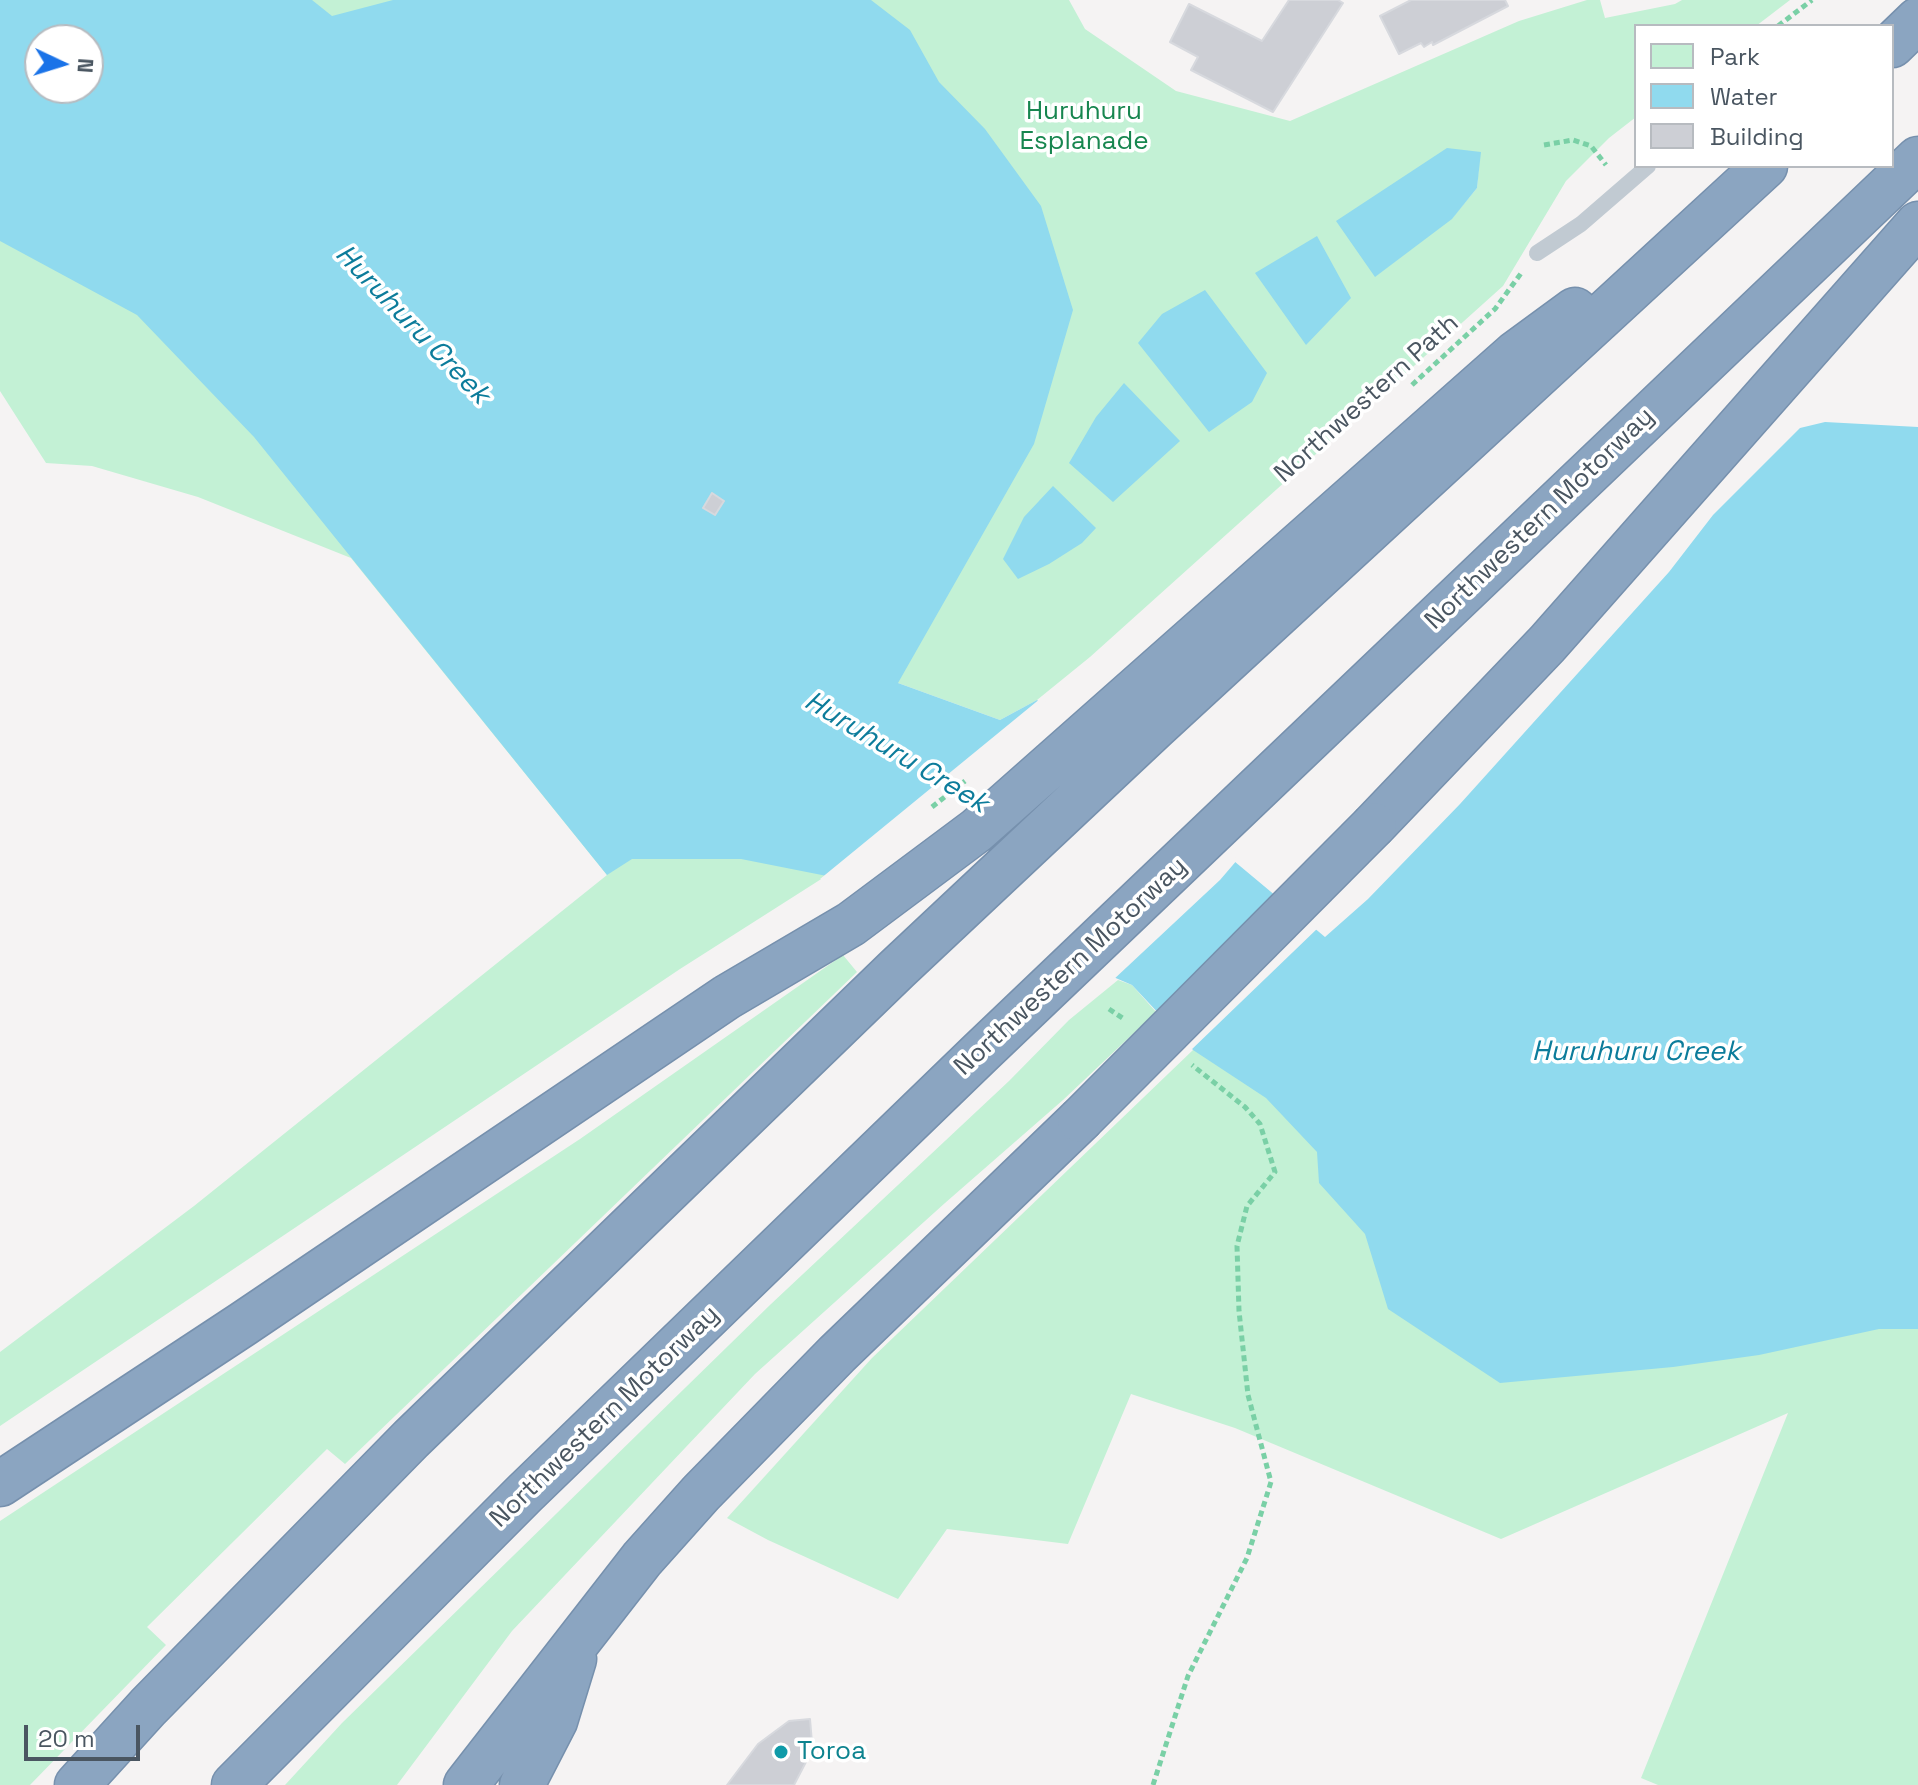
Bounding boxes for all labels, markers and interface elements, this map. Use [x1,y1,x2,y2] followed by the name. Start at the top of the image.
[24,24,104,104] north arrow
[1634,24,1894,168] legend
[1710,41,1760,72] text: Park
[71,57,100,74] text: N
[1710,81,1778,112] text: Water
[1019,96,1149,158] park label: Huruhuru Esplanade
[1710,121,1804,152] text: Building
[328,238,496,412] water label: Huruhuru Creek
[1269,308,1465,490] street label: Northwestern Path
[1419,401,1661,637] street label: Northwestern Motorway
[798,685,994,821] water label: Huruhuru Creek
[948,851,1194,1083] street label: Northwestern Motorway
[1532,1035,1740,1069] water label: Huruhuru Creek
[484,1299,726,1535] street label: Northwestern Motorway
[28,1709,144,1759] scale bar
[38,1723,95,1754] text: 20 m
[797,1736,866,1768] place label: Toroa
[772,1743,790,1761] marker: Toroa

